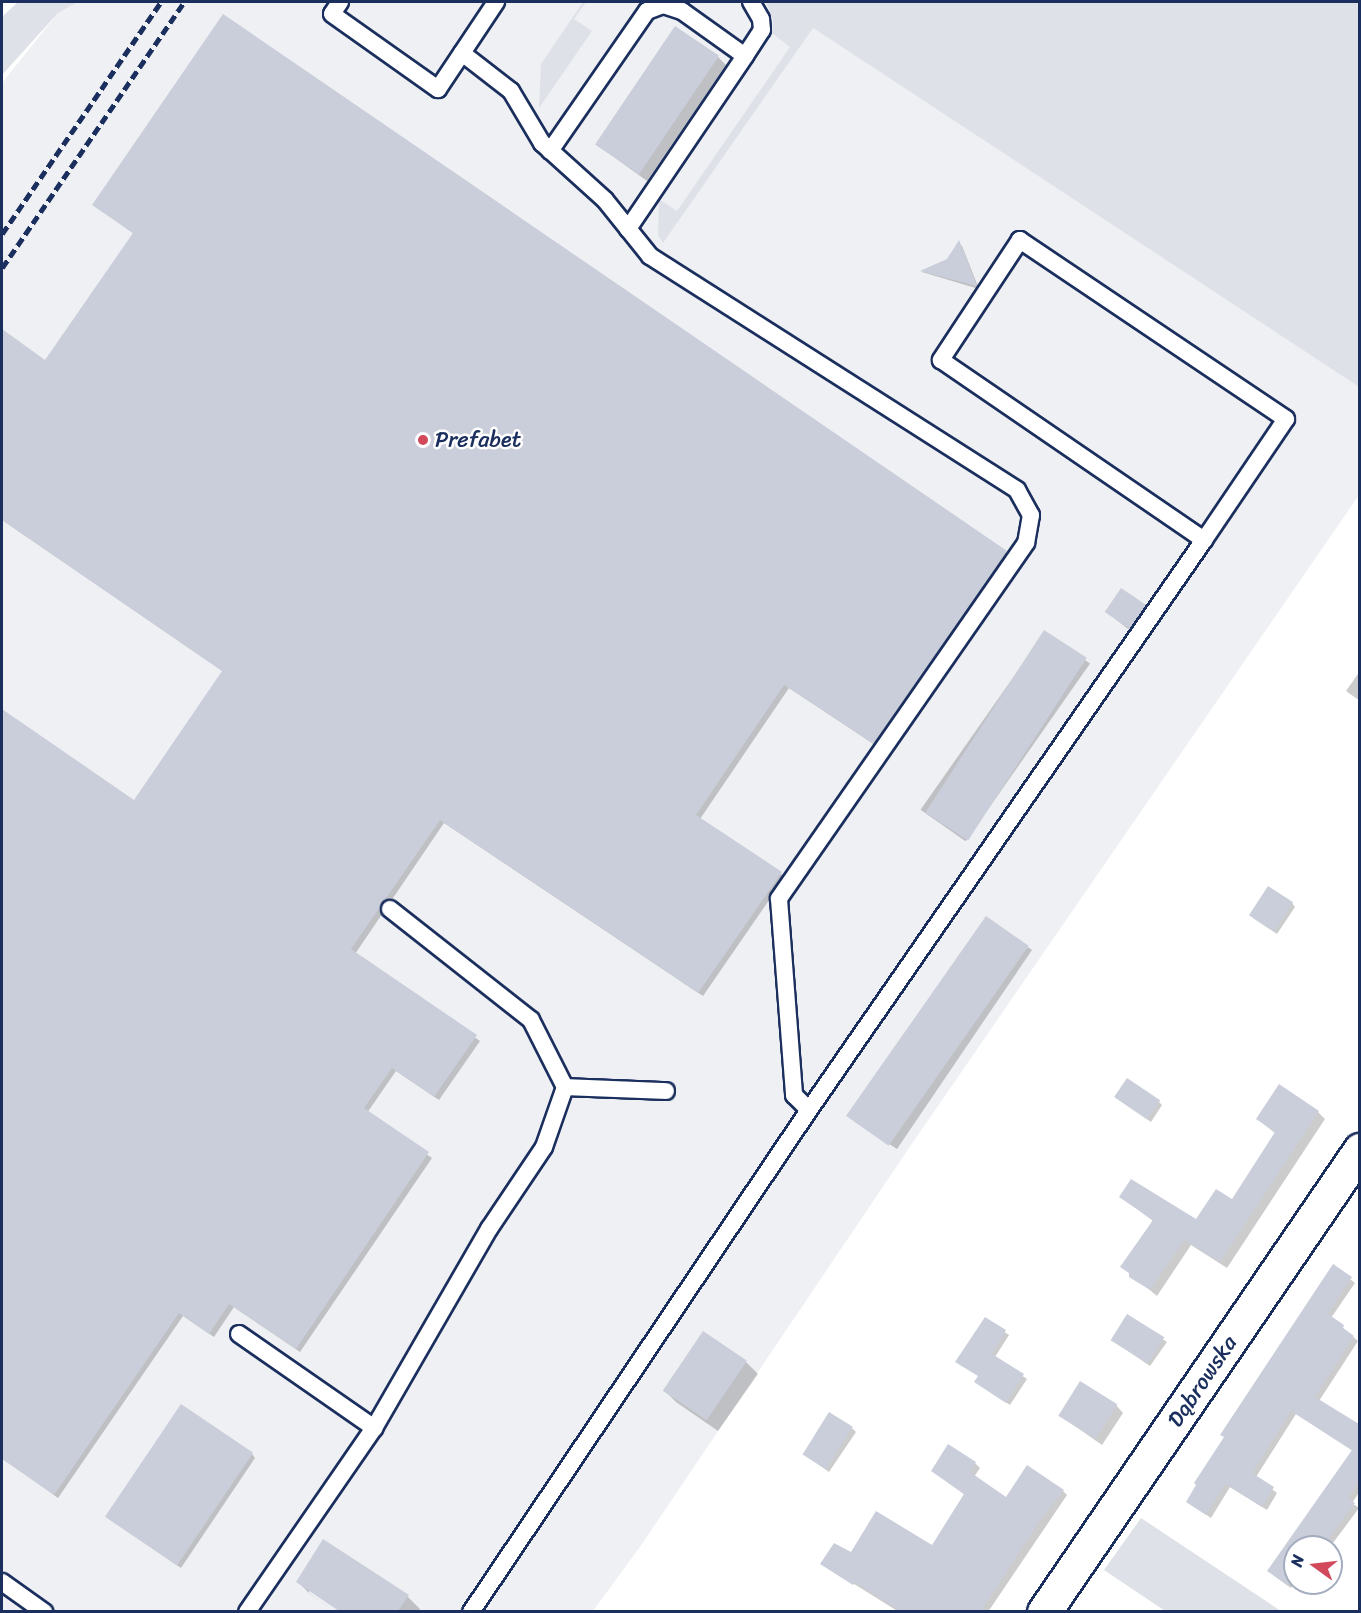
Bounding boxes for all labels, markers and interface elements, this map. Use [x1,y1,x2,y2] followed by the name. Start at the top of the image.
[435,427,521,453] place label: Prefabet
[416,433,430,447] marker: Prefabet
[1162,1330,1242,1432] street label: Dąbrowska
[1283,1535,1343,1595] north arrow
[1282,1552,1313,1570] text: N

